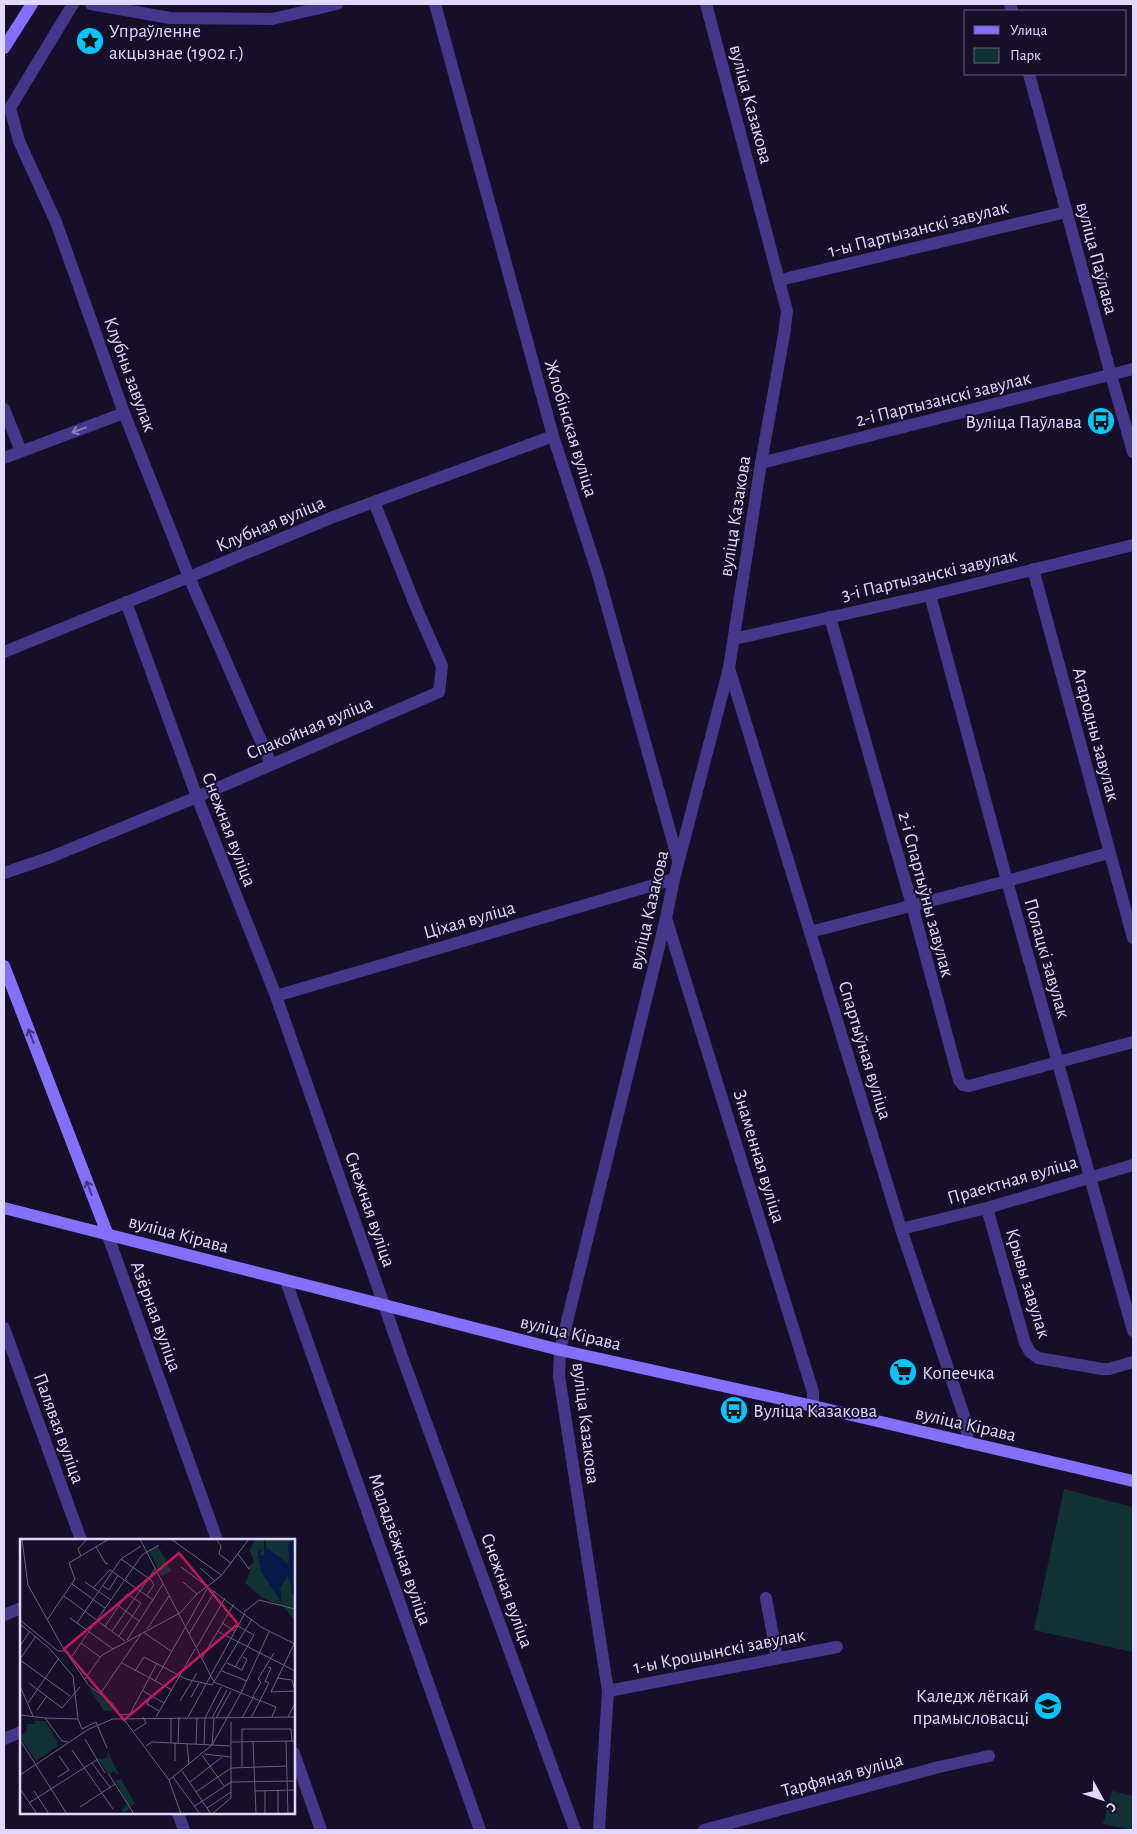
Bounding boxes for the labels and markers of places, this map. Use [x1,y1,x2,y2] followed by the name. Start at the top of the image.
[109,22,244,63] place label: Упраўленне акцызнае (1902 г.)
[75,26,105,56] place icon: Упраўленне акцызнае (1902 г.)
[1086,406,1116,436] bus stop icon: Вуліца Паўлава
[965,413,1082,432] place label: Вуліца Паўлава
[888,1357,918,1387] supermarket icon: Копеечка
[922,1364,995,1383] place label: Копеечка
[719,1395,749,1425] bus stop icon: Вуліца Казакова
[753,1402,877,1421] place label: Вуліца Казакова
[912,1687,1029,1728] place label: Каледж лёгкай прамысловасці
[1033,1691,1063,1721] school or university icon: Каледж лёгкай прамысловасці

